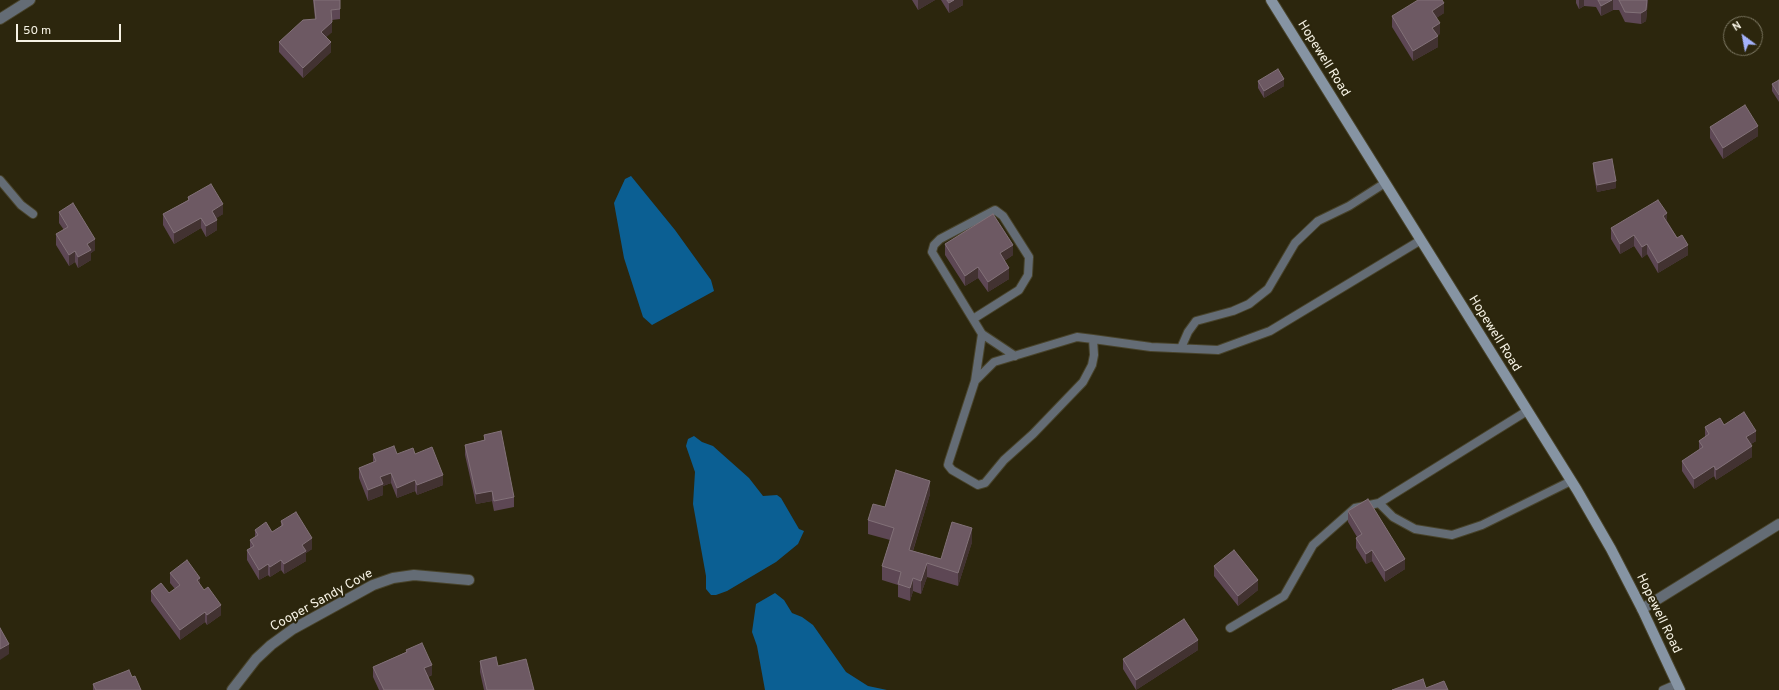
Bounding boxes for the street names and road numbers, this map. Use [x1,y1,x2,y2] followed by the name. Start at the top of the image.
[1293,18,1353,100] street label: Hopewell Road
[1464,293,1524,375] street label: Hopewell Road
[268,566,376,636] street label: Cooper Sandy Cove
[1632,572,1684,656] street label: Hopewell Road

